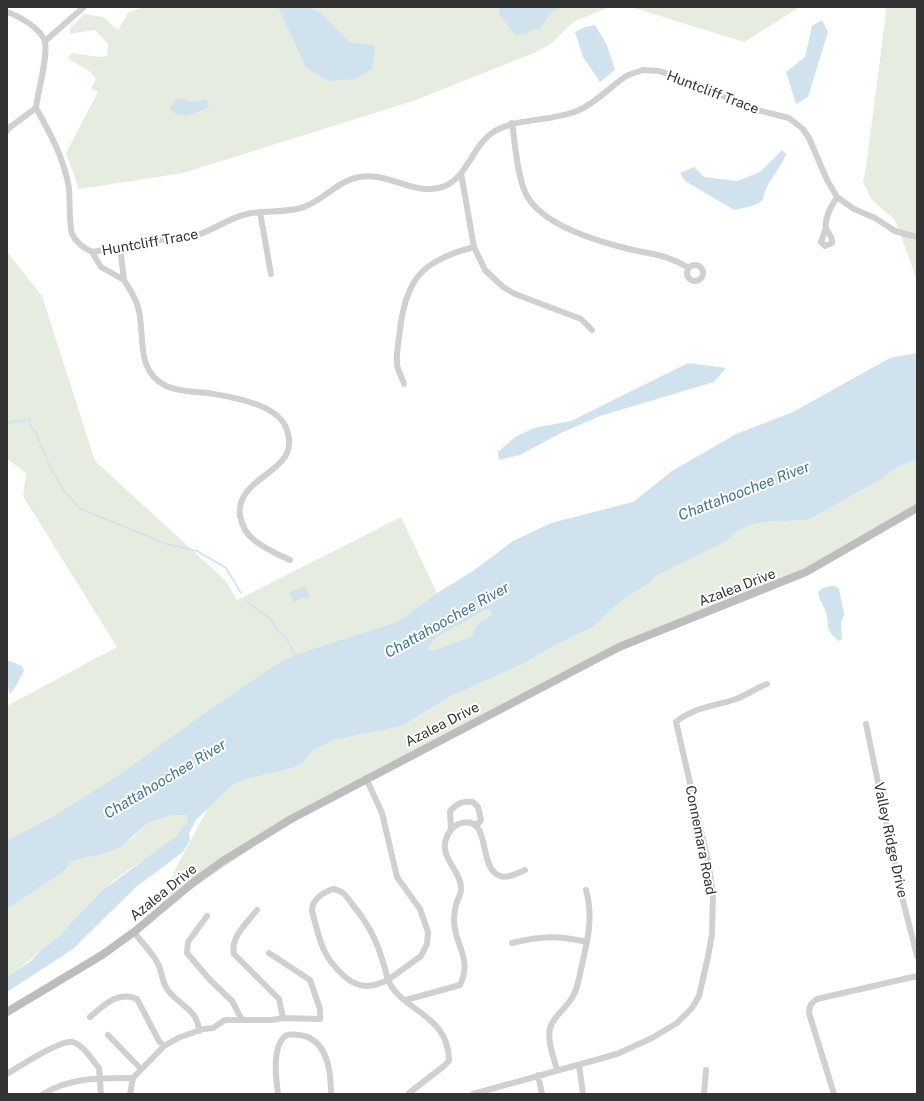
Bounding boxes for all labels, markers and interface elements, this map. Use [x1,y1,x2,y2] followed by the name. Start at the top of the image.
[665,67,761,117] street label: Huntcliff Trace
[101,226,200,258] street label: Huntcliff Trace
[676,457,812,524] water label: Chattahoochee River
[696,565,778,609] street label: Azalea Drive
[382,578,512,661] water label: Chattahoochee River
[402,698,482,749] street label: Azalea Drive
[100,735,229,822] water label: Chattahoochee River
[871,781,911,899] street label: Valley Ridge Drive
[683,784,719,896] street label: Connemara Road
[127,860,200,924] street label: Azalea Drive

